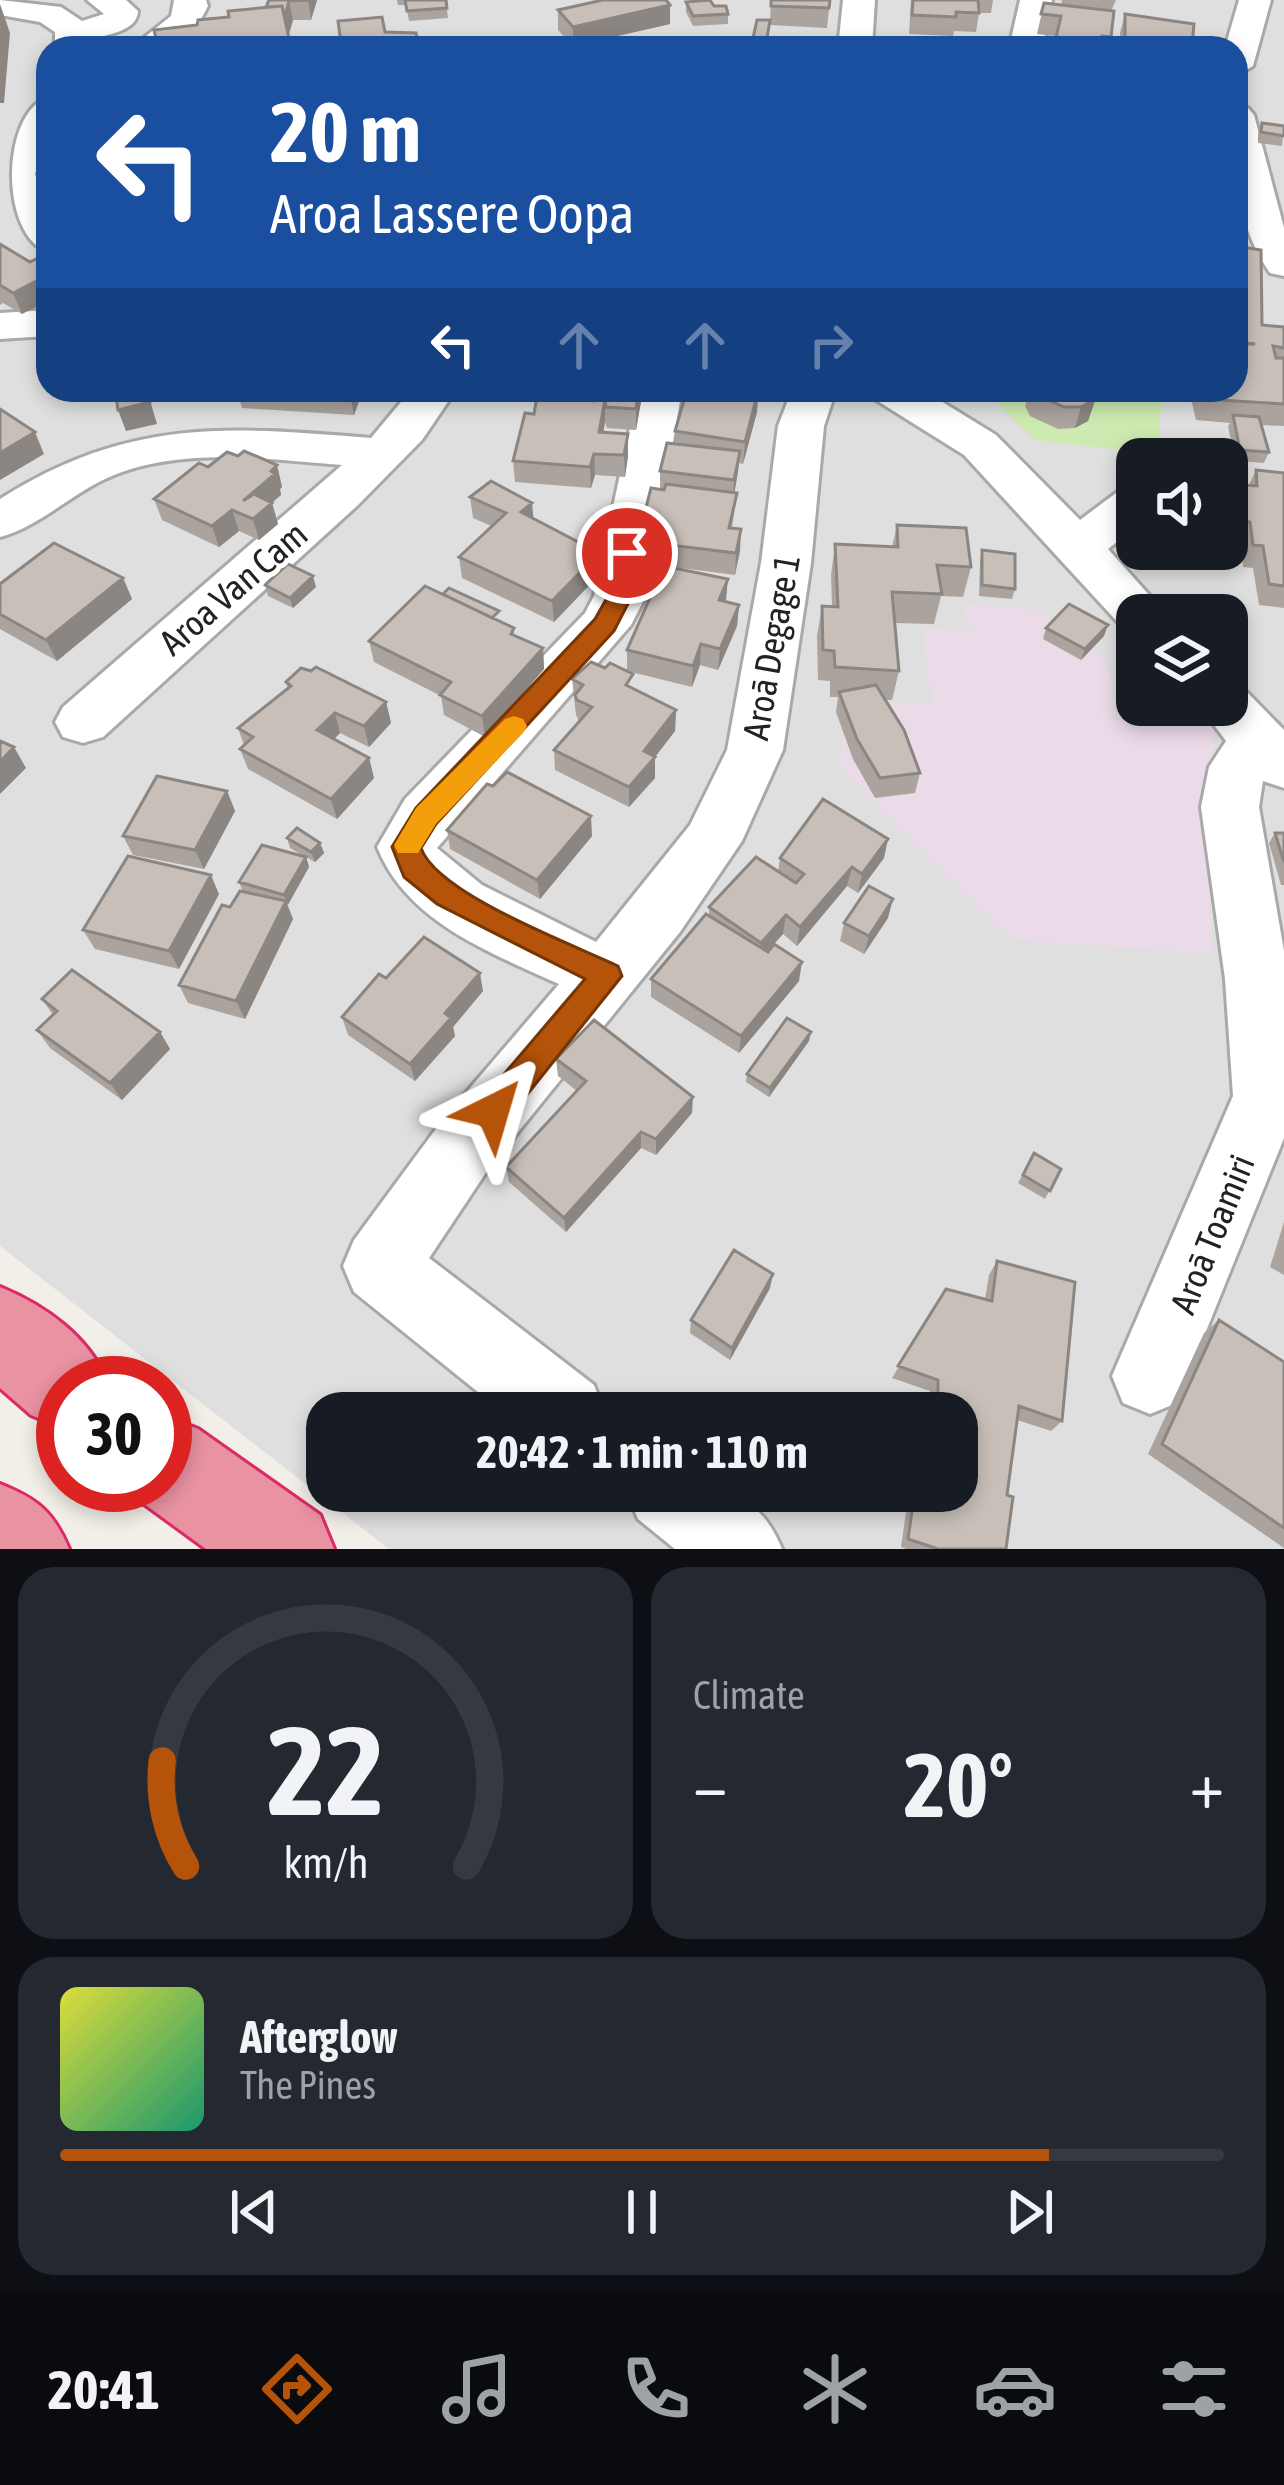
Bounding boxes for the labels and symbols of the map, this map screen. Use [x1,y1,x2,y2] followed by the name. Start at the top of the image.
[576,502,678,604] pin
[151,513,315,663] street label: Aroa Van Cam
[734,551,808,743] street label: Aroā Degage 1
[430,1048,556,1174] position arrow
[1161,1149,1263,1319] street label: Aroā Toamiri
[36,1356,192,1512] speed limit sign: 30

